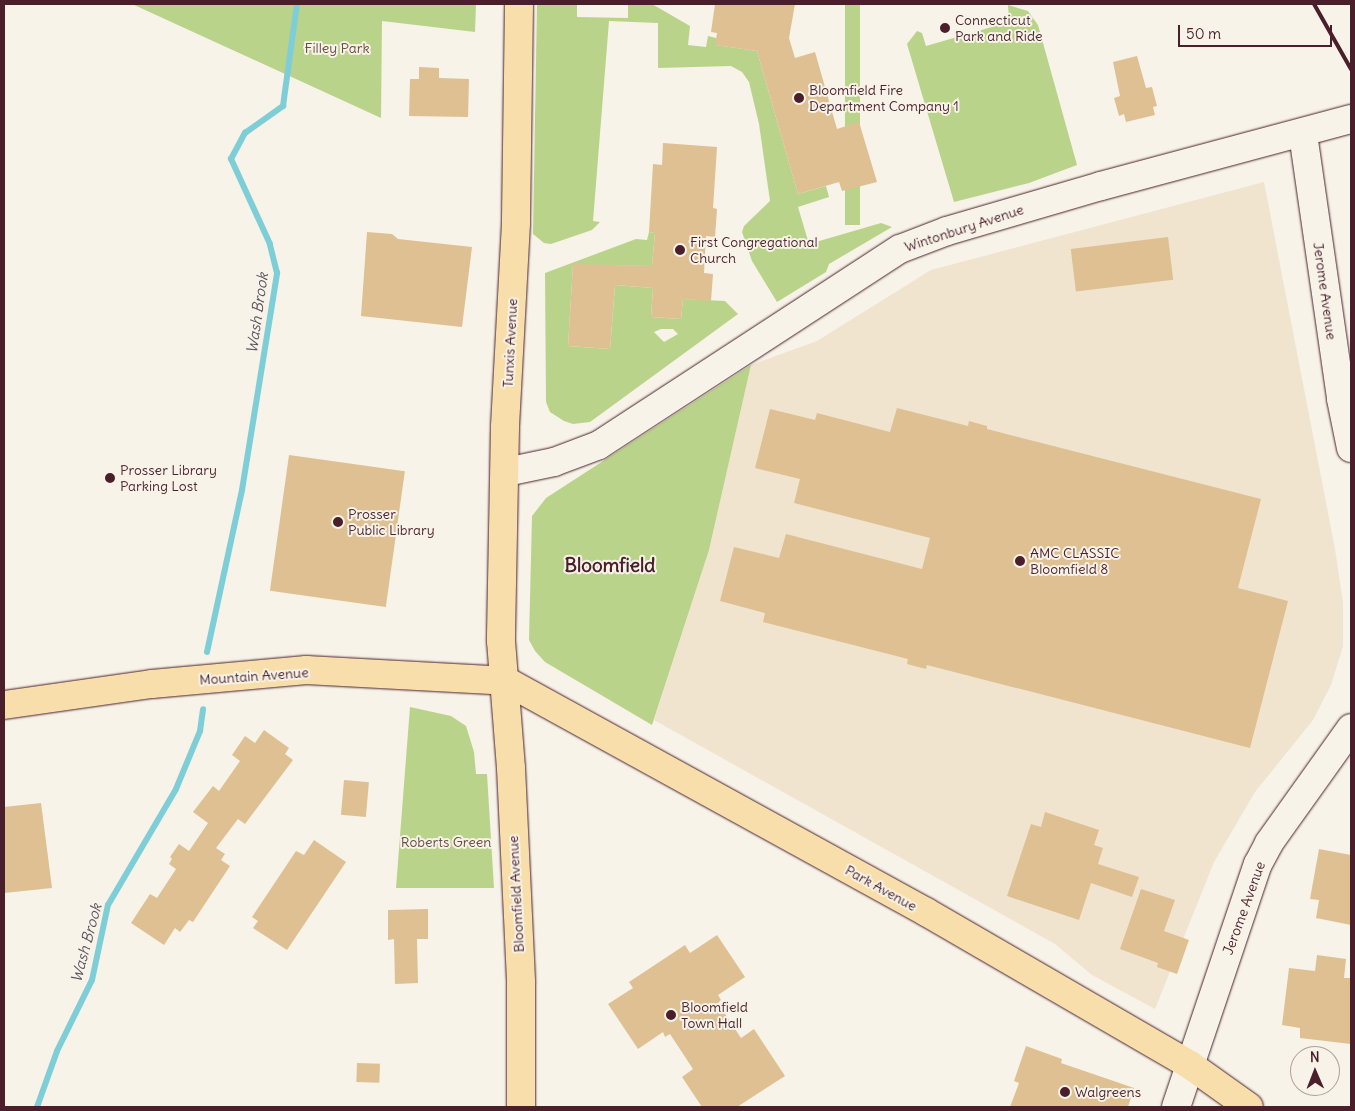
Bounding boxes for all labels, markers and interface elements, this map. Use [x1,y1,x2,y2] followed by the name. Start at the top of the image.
[955,12,1043,44] place label: Connecticut Park and Ride
[1180,15,1334,47] scale bar
[939,22,951,34] marker: Connecticut Park and Ride
[1186,24,1221,43] text: 50 m
[304,40,370,56] park label: Filley Park
[809,82,959,114] place label: Bloomfield Fire Department Company 1
[793,92,805,104] marker: Bloomfield Fire Department Company 1
[902,201,1026,255] street label: Wintonbury Avenue
[690,234,818,266] place label: First Congregational Church
[1310,241,1340,341] street label: Jerome Avenue
[674,244,686,256] marker: First Congregational Church
[242,272,272,354] water label: Wash Brook
[499,298,521,388] street label: Tunxis Avenue
[120,462,217,494] place label: Prosser Library Parking Lost
[104,472,116,484] marker: Prosser Library Parking Lost
[348,506,435,538] place label: Prosser Public Library
[332,516,344,528] marker: Prosser Public Library
[1030,545,1119,578] place label: AMC CLASSIC Bloomfield 8
[565,555,655,577] district label: Bloomfield
[1014,555,1026,567] marker: AMC CLASSIC Bloomfield 8
[199,664,309,688] street label: Mountain Avenue
[401,834,491,850] park label: Roberts Green
[505,835,527,953] street label: Bloomfield Avenue
[1219,859,1269,957] street label: Jerome Avenue
[842,861,920,915] street label: Park Avenue
[67,902,105,984] water label: Wash Brook
[681,999,748,1032] place label: Bloomfield Town Hall
[665,1009,677,1021] marker: Bloomfield Town Hall
[1290,1046,1340,1096] north arrow
[1310,1048,1320,1066] text: N
[1075,1084,1141,1100] place label: Walgreens
[1059,1086,1071,1098] marker: Walgreens

